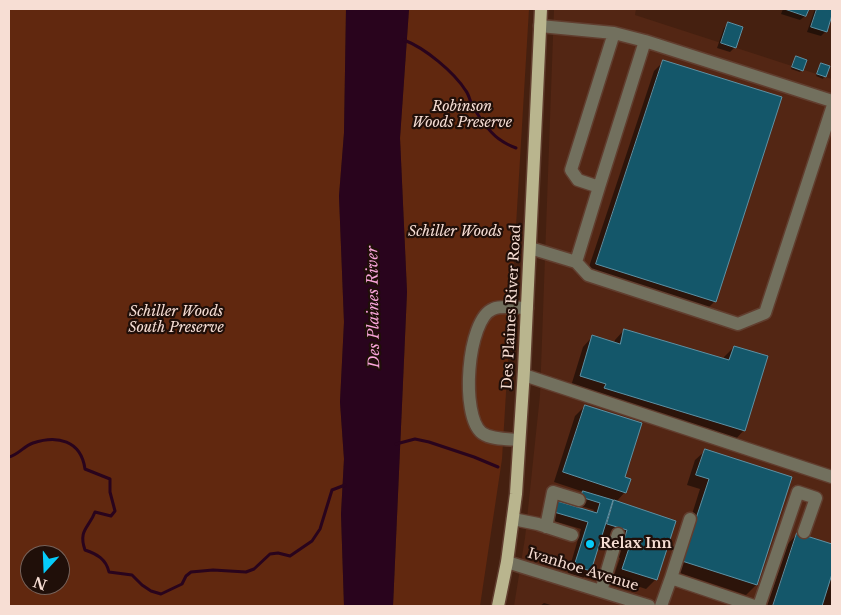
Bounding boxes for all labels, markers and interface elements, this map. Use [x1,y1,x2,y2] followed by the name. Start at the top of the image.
[412,99,512,132] park label: Robinson Woods Preserve
[408,224,502,240] park label: Schiller Woods
[499,224,525,390] street label: Des Plaines River Road
[364,246,384,368] water label: Des Plaines River
[128,304,224,336] park label: Schiller Woods South Preserve
[600,536,672,552] place label: Relax Inn
[584,538,596,550] marker: Relax Inn
[20,545,70,595] north arrow
[525,545,641,595] street label: Ivanhoe Avenue
[31,572,49,594] text: N

